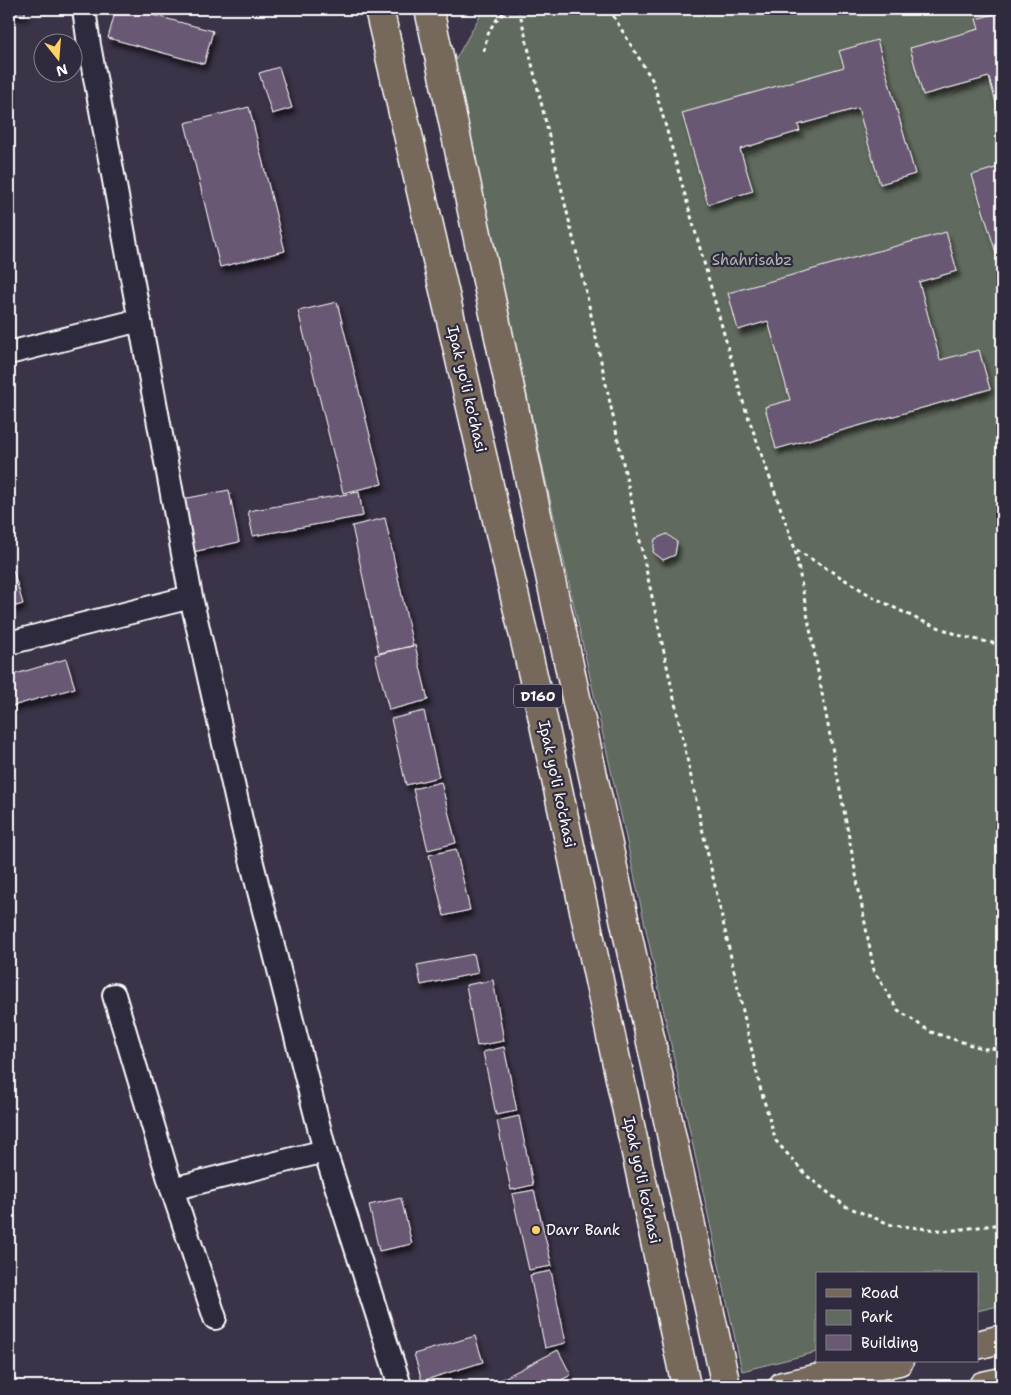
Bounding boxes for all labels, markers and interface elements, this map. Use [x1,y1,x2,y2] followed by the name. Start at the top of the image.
[32,32,82,82] north arrow
[54,60,70,81] text: N
[712,250,792,270] park label: Shahrisabz
[443,324,491,454] street label: Ipak yo'li ko'chasi
[514,684,562,708] road number: D160
[534,719,580,849] street label: Ipak yo'li ko'chasi
[619,1115,665,1245] street label: Ipak yo'li ko'chasi
[546,1220,620,1240] place label: Davr Bank
[530,1224,542,1236] marker: Davr Bank
[816,1272,978,1362] legend
[861,1283,899,1303] text: Road
[861,1307,893,1327] text: Park
[861,1333,918,1353] text: Building

